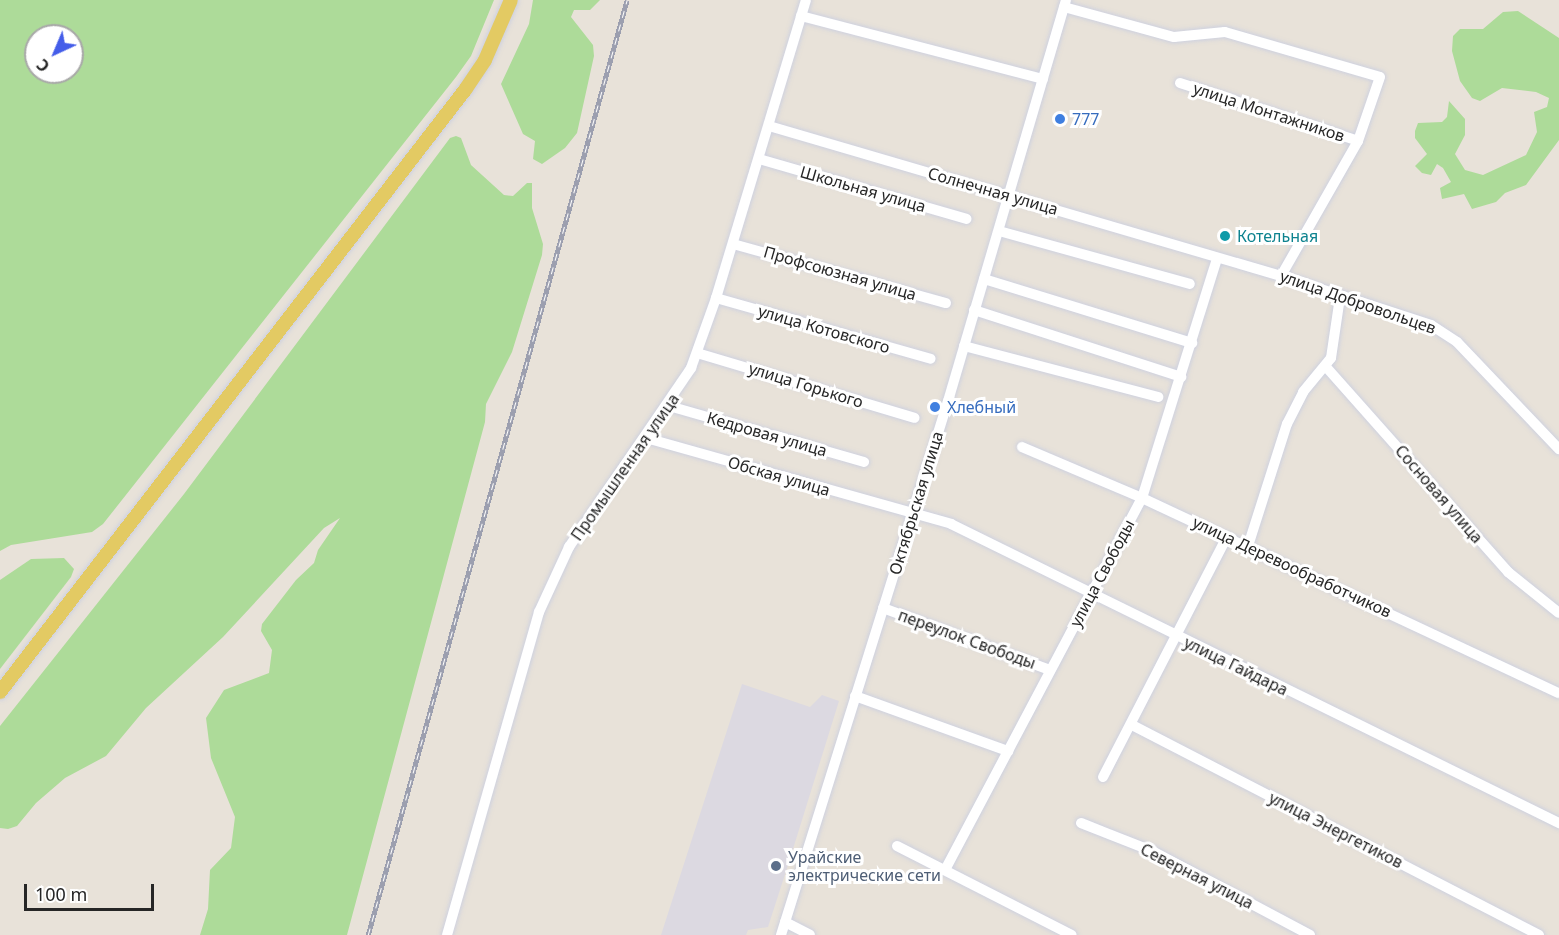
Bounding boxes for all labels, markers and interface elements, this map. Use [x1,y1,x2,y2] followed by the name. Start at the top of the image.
[24,24,84,84] north arrow
[32,54,54,77] text: С
[1191,78,1347,146] street label: улица Монтажников
[1072,109,1099,129] place label: 777
[1053,112,1067,126] marker: 777
[798,162,928,216] street label: Школьная улица
[926,163,1060,219] street label: Солнечная улица
[1237,226,1318,246] place label: Котельная
[1218,229,1232,243] marker: Котельная
[761,242,919,304] street label: Профсоюзная улица
[1277,266,1439,338] street label: улица Добровольцев
[756,301,892,357] street label: улица Котовского
[746,358,866,412] street label: улица Горького
[567,390,683,544] street label: Промышленная улица
[947,397,1016,417] place label: Хлебный
[928,400,942,414] marker: Хлебный
[705,408,829,460] street label: Кедровая улица
[885,429,947,577] street label: Октябрьская улица
[1391,441,1487,547] street label: Сосновая улица
[726,452,832,500] street label: Обская улица
[1190,512,1394,622] street label: улица Деревообработчиков
[1066,516,1138,630] street label: улица Свободы
[896,605,1038,673] street label: переулок Свободы
[1181,633,1291,699] street label: улица Гайдара
[1266,788,1406,872] street label: улица Энергетиков
[1137,839,1257,913] street label: Северная улица
[788,847,941,885] place label: Урайские электрические сети
[769,859,783,873] marker: Урайские электрические сети
[27,872,158,910] scale bar
[35,882,87,906] text: 100 m

